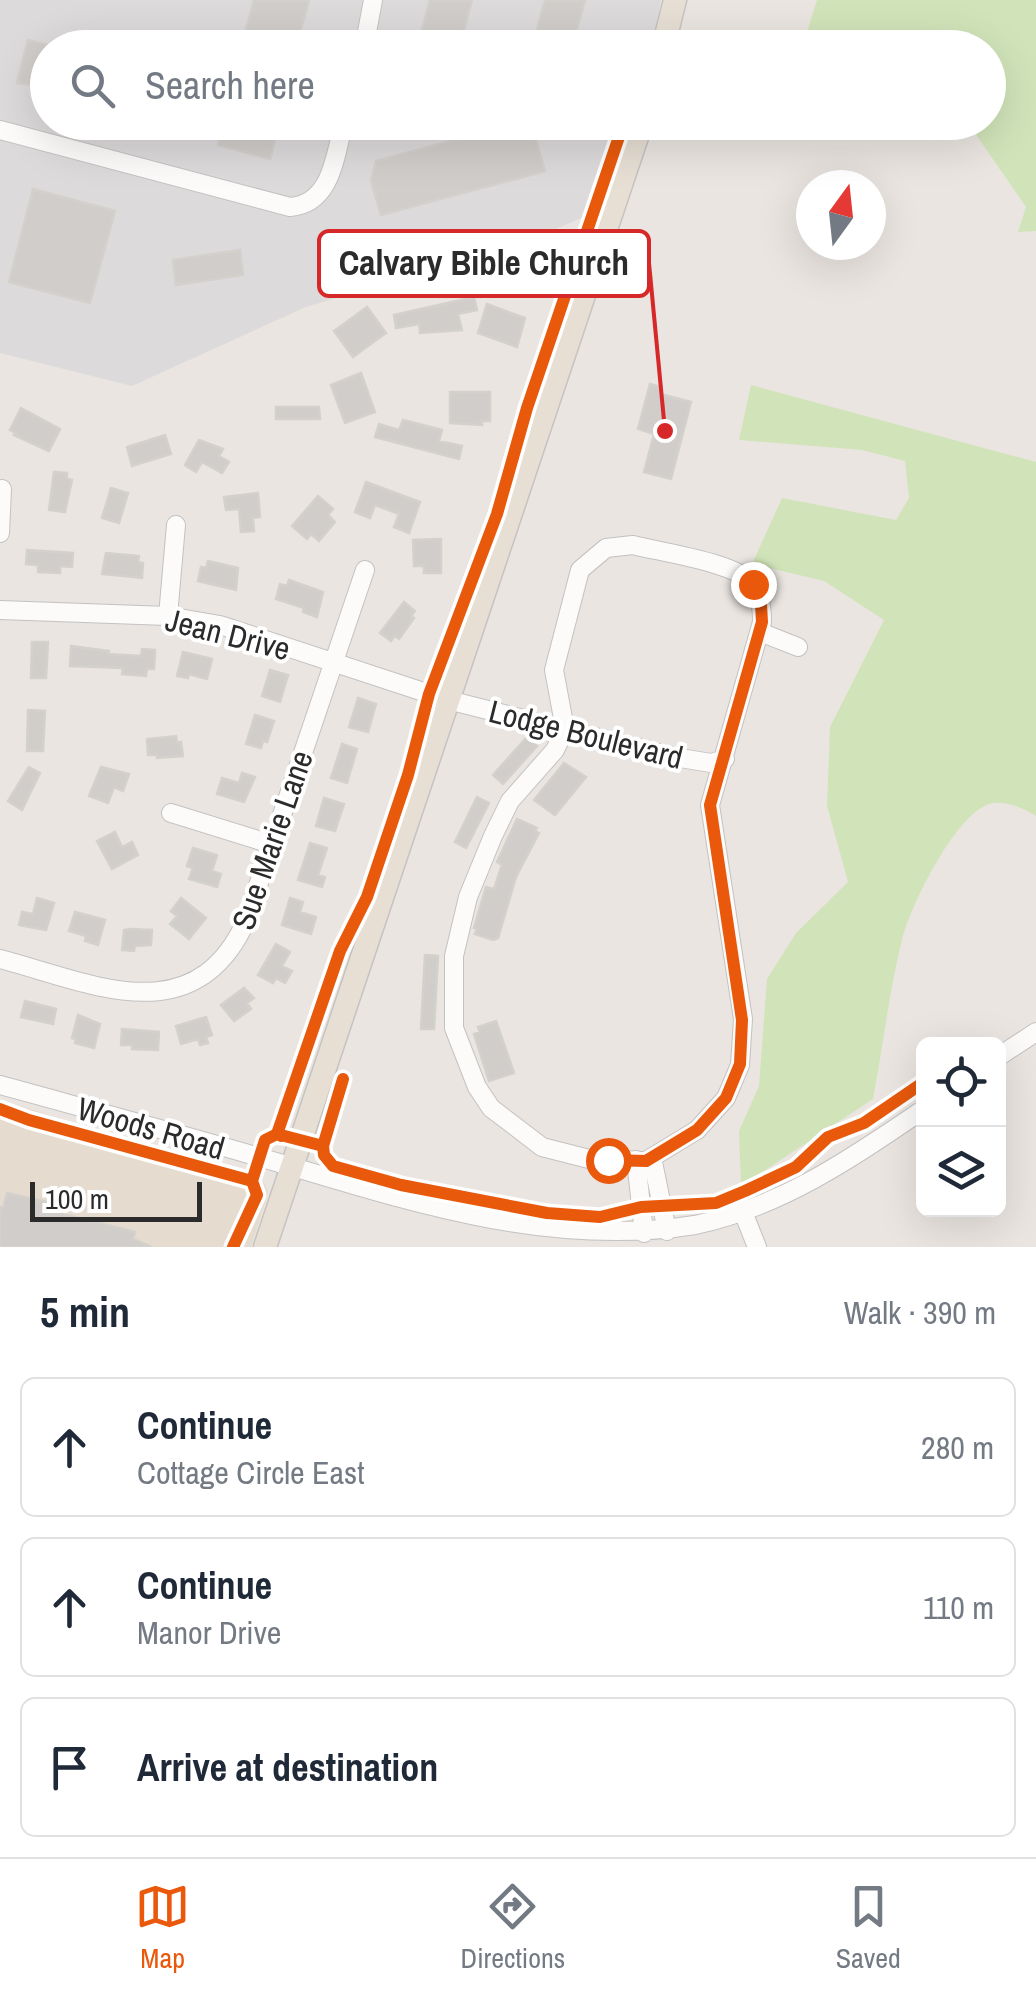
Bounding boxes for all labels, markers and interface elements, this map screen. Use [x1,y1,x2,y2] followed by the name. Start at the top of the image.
[30,30,1006,140] search box
[65,58,120,113] icon: search
[145,60,315,111] text: Search here
[796,170,886,260] north arrow
[319,231,649,296] callout: Calvary Bible Church
[339,239,629,286] text: Calvary Bible Church
[731,562,777,608] route end
[161,598,295,670] street label: Jean Drive
[485,689,687,779] street label: Lodge Boulevard
[221,745,323,935] street label: Sue Marie Lane
[916,1037,1006,1217] map controls
[916,1037,1006,1127] button: locate
[72,1086,230,1170] street label: Woods Road
[916,1127,1006,1217] button: layers
[586,1138,632,1184] route start
[30,1177,202,1222] scale bar
[45,1180,109,1218] text: 100 m
[40,1284,130,1340] text: 5 min
[844,1291,996,1334] text: Walk · 390 m
[137,1400,272,1451] text: Continue
[42,1420,97,1475] icon: ahead
[921,1426,994,1469] text: 280 m
[137,1451,365,1494] text: Cottage Circle East
[137,1560,272,1611] text: Continue
[42,1580,97,1635] icon: ahead
[923,1586,994,1629] text: 110 m
[137,1611,281,1654] text: Manor Drive
[42,1740,97,1795] icon: arrive
[137,1742,438,1793] text: Arrive at destination
[135,1879,190,1977] tab: Map
[461,1879,565,1977] tab: Directions
[836,1879,901,1977] tab: Saved

